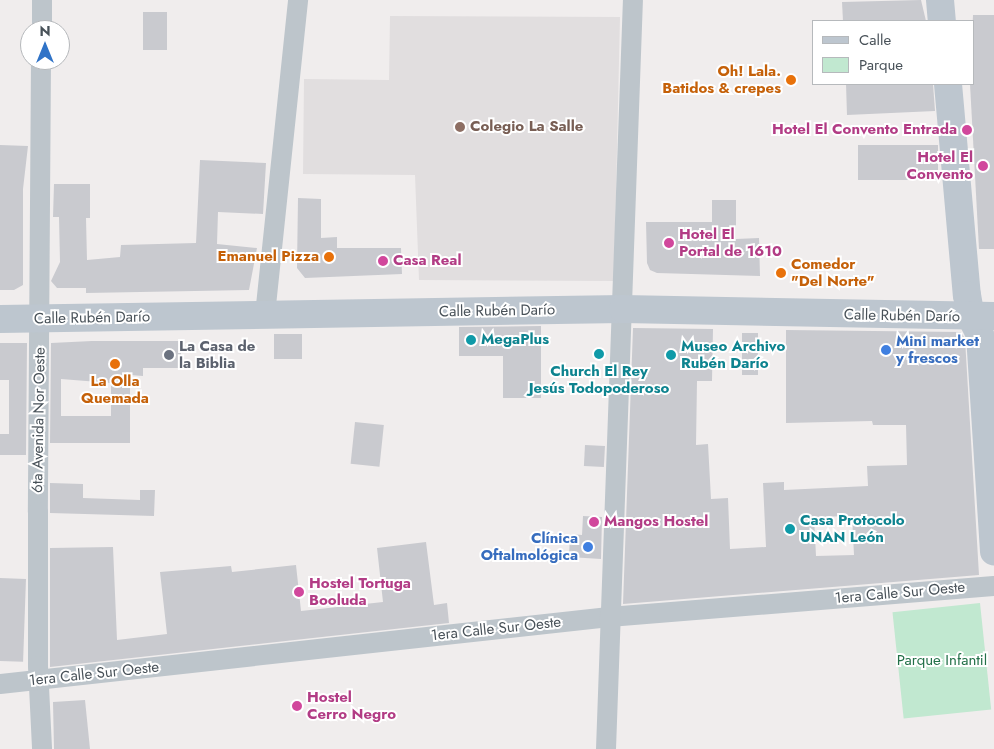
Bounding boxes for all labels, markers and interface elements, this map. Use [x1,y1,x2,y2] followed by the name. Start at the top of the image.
[20,20,70,70] north arrow
[812,20,974,85] legend
[39,21,51,41] text: N
[859,29,891,51] text: Calle
[859,54,903,76] text: Parque
[662,62,781,97] place label: Oh! Lala. Batidos & crepes
[785,74,797,86] marker: Oh! Lala. Batidos & crepes
[470,118,583,136] place label: Colegio La Salle
[454,121,466,133] marker: Colegio La Salle
[772,121,957,139] place label: Hotel El Convento Entrada
[961,124,973,136] marker: Hotel El Convento Entrada
[907,148,973,183] place label: Hotel El Convento
[977,160,989,172] marker: Hotel El Convento
[679,225,782,260] place label: Hotel El Portal de 1610
[663,237,675,249] marker: Hotel El Portal de 1610
[217,248,319,266] place label: Emanuel Pizza
[323,251,335,263] marker: Emanuel Pizza
[393,252,461,270] place label: Casa Real
[377,255,389,267] marker: Casa Real
[791,255,875,290] place label: Comedor "Del Norte"
[775,267,787,279] marker: Comedor "Del Norte"
[439,301,555,321] street label: Calle Rubén Darío
[844,306,960,326] street label: Calle Rubén Darío
[34,308,150,328] street label: Calle Rubén Darío
[481,331,549,349] place label: MegaPlus
[896,332,979,367] place label: Mini market y frescos
[465,334,477,346] marker: MegaPlus
[179,337,255,372] place label: La Casa de la Biblia
[681,337,785,372] place label: Museo Archivo Rubén Darío
[880,344,892,356] marker: Mini market y frescos
[29,347,49,493] street label: 6ta Avenida Nor Oeste
[593,348,605,360] marker: Church El Rey Jesús Todopoderoso
[163,349,175,361] marker: La Casa de la Biblia
[665,349,677,361] marker: Museo Archivo Rubén Darío
[109,358,121,370] marker: La Olla Quemada
[529,362,669,397] place label: Church El Rey Jesús Todopoderoso
[81,372,149,407] place label: La Olla Quemada
[800,511,905,546] place label: Casa Protocolo UNAN León
[604,513,708,531] place label: Mangos Hostel
[588,516,600,528] marker: Mangos Hostel
[784,523,796,535] marker: Casa Protocolo UNAN León
[481,529,578,564] place label: Clínica Oftalmológica
[582,541,594,553] marker: Clínica Oftalmológica
[309,574,411,609] place label: Hostel Tortuga Booluda
[834,578,966,608] street label: 1era Calle Sur Oeste
[293,586,305,598] marker: Hostel Tortuga Booluda
[430,613,562,645] street label: 1era Calle Sur Oeste
[897,652,987,670] park label: Parque Infantil
[28,658,160,690] street label: 1era Calle Sur Oeste
[307,688,396,723] place label: Hostel Cerro Negro
[291,700,303,712] marker: Hostel Cerro Negro

